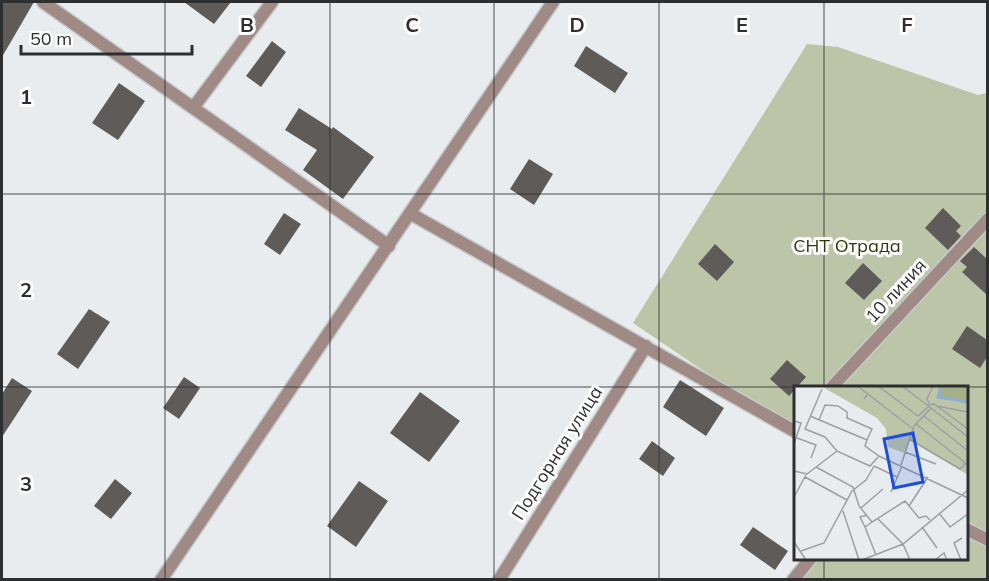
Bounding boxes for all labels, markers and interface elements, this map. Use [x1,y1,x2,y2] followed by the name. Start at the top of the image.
[240,12,254,37] text: B
[405,12,419,37] text: C
[569,12,585,37] text: D
[736,12,748,37] text: E
[901,12,913,37] text: F
[21,18,192,56] scale bar
[30,27,72,50] text: 50 m
[20,84,32,109] text: 1
[793,234,901,257] park label: СНТ Отрада
[860,254,931,327] street label: 10 линия
[20,277,32,302] text: 2
[506,382,607,524] street label: Подгорная улица
[794,386,968,560] inset map
[20,471,32,496] text: 3

